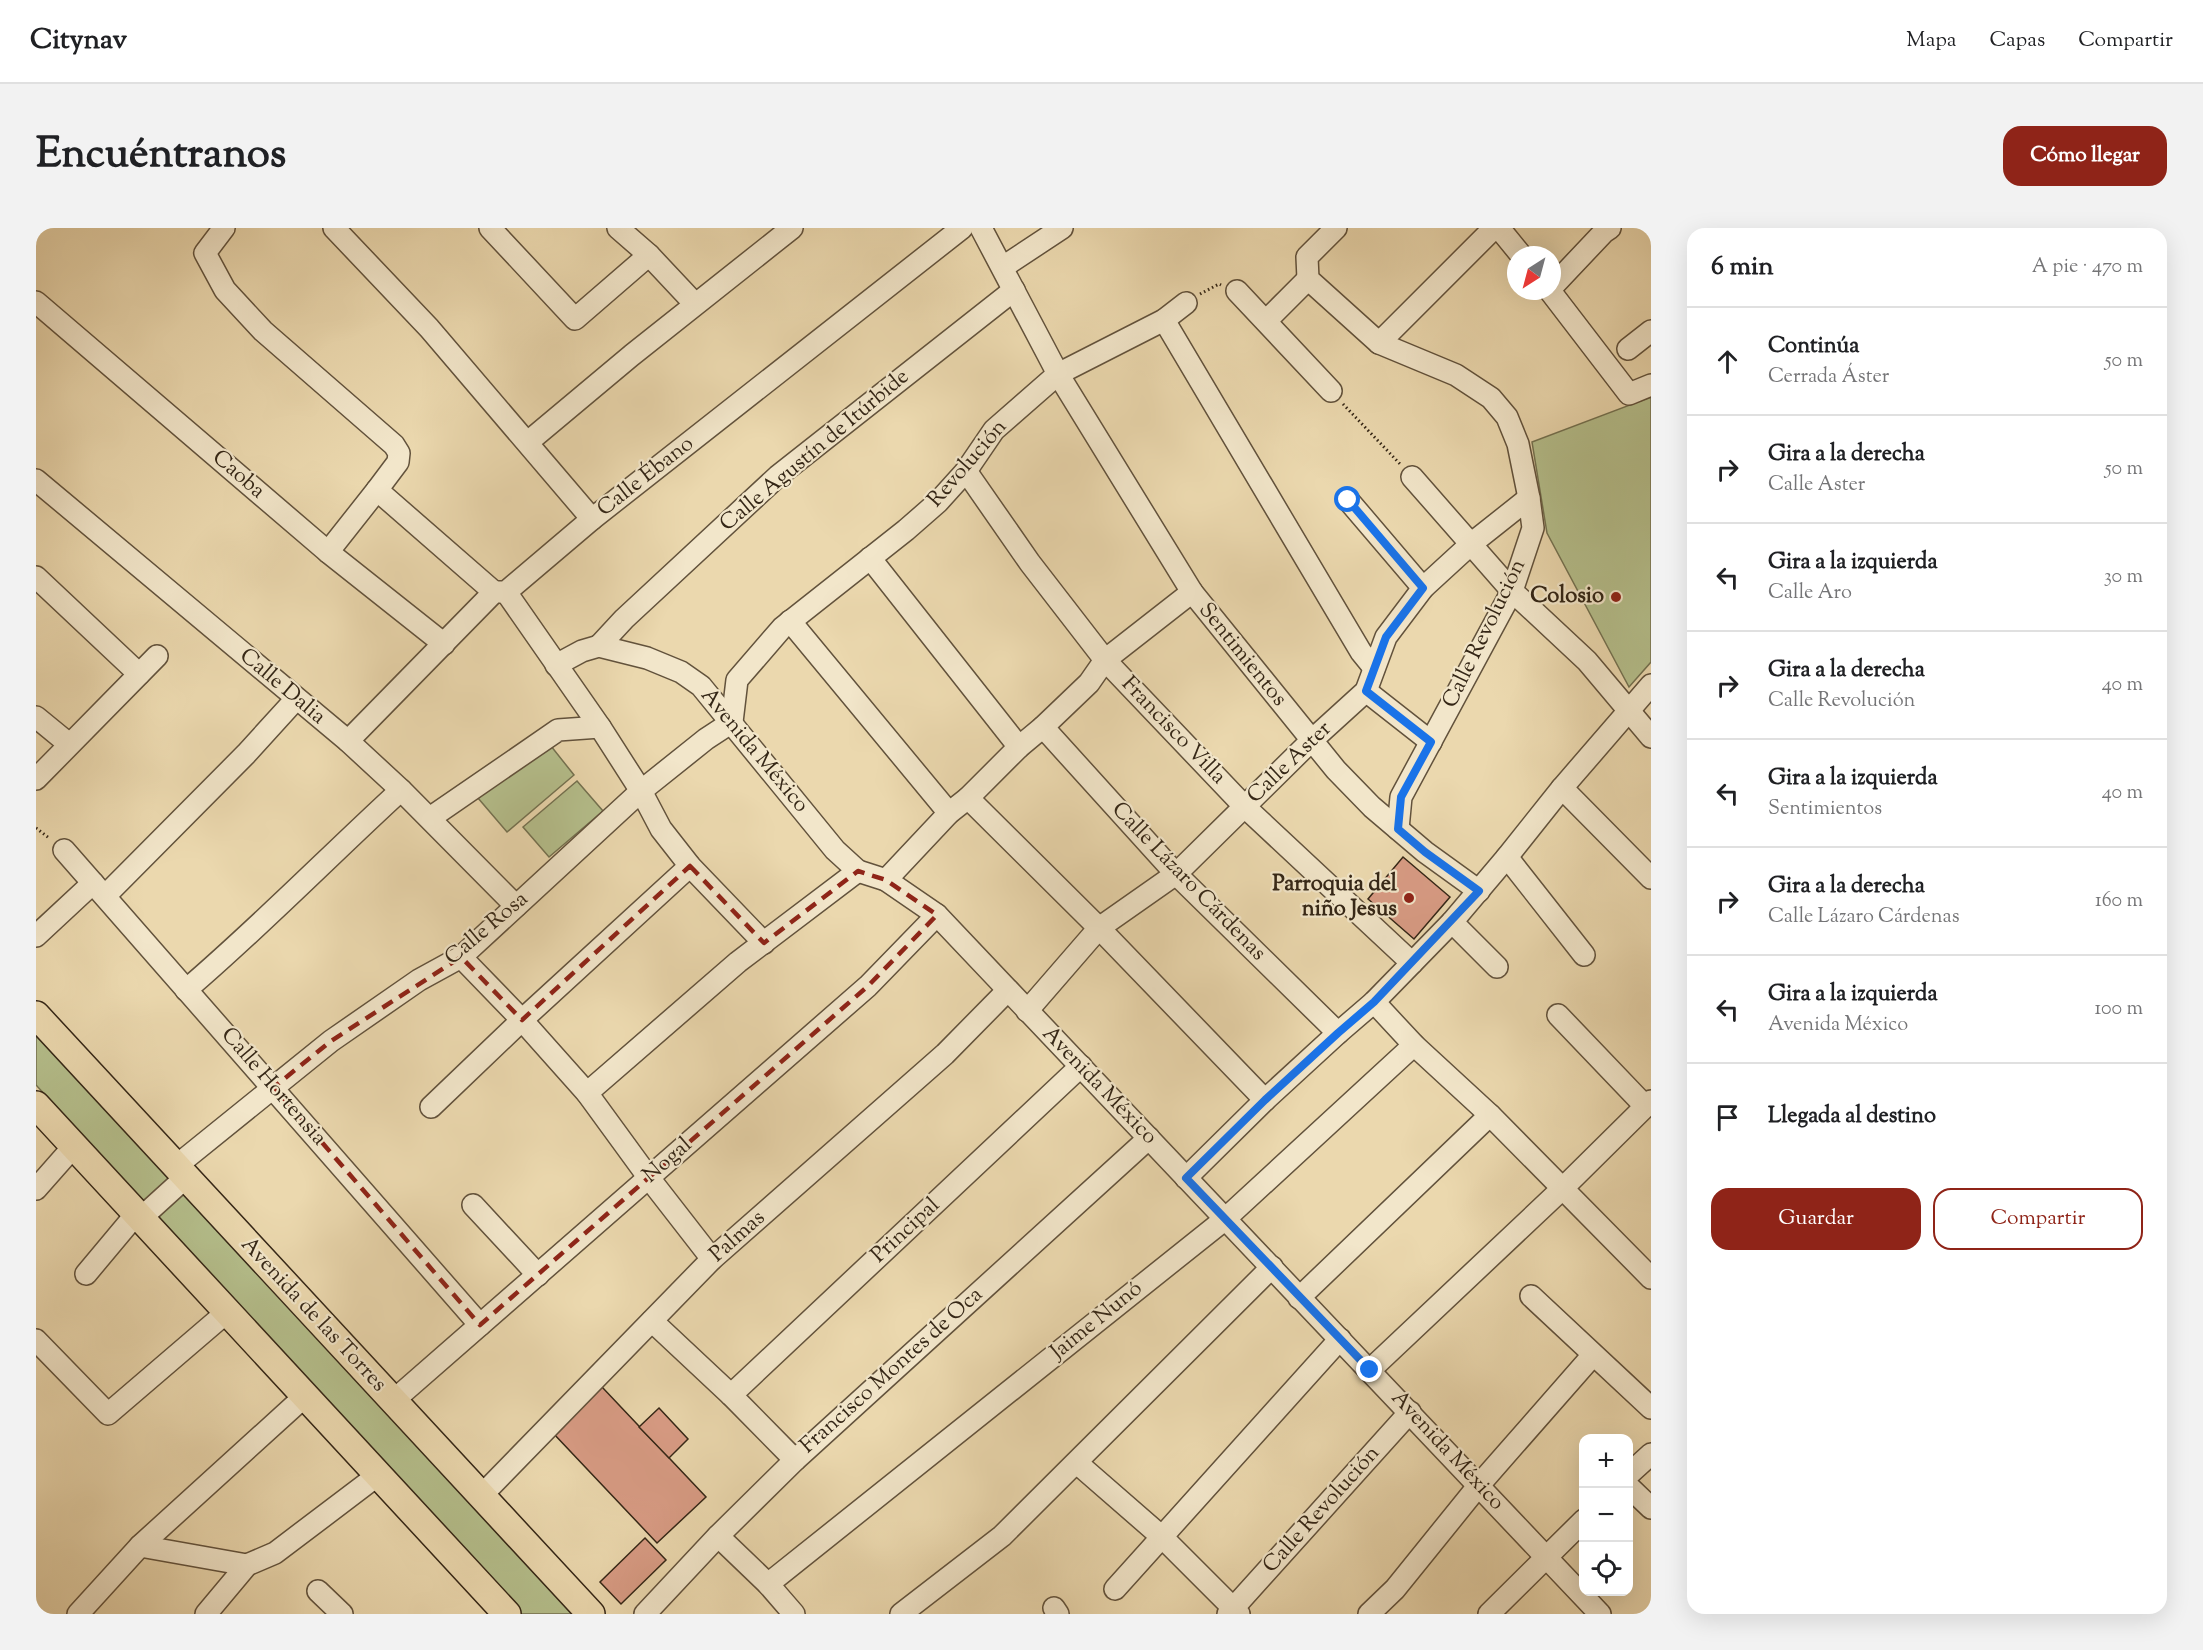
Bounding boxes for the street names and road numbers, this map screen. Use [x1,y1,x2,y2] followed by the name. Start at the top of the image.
[713,362,917,540] street label: Calle Agustín de Itúrbide
[921,413,1015,515] street label: Revolución
[590,428,701,525] street label: Calle Ébano
[204,443,272,507] street label: Caoba
[1435,554,1535,714] street label: Calle Revolución
[1190,596,1294,714] street label: Sentimientos
[232,641,332,733] street label: Calle Dalia
[1113,670,1233,792] street label: Francisco Villa
[692,682,816,820] street label: Avenida México
[1240,714,1340,812] street label: Calle Aster
[1103,795,1273,969] street label: Calle Lázaro Cárdenas
[438,884,536,974] street label: Calle Rosa
[1034,1019,1164,1153] street label: Avenida México
[212,1021,334,1153] street label: Calle Hortensia
[636,1130,700,1192] street label: Nogal
[864,1191,948,1271] street label: Principal
[703,1203,773,1271] street label: Palmas
[232,1230,394,1400] street label: Avenida de las Torres
[1043,1274,1150,1369] street label: Jaime Nunó
[793,1280,991,1462] street label: Francisco Montes de Oca
[1383,1384,1511,1518] street label: Avenida México
[1256,1439,1388,1581] street label: Calle Revolución

